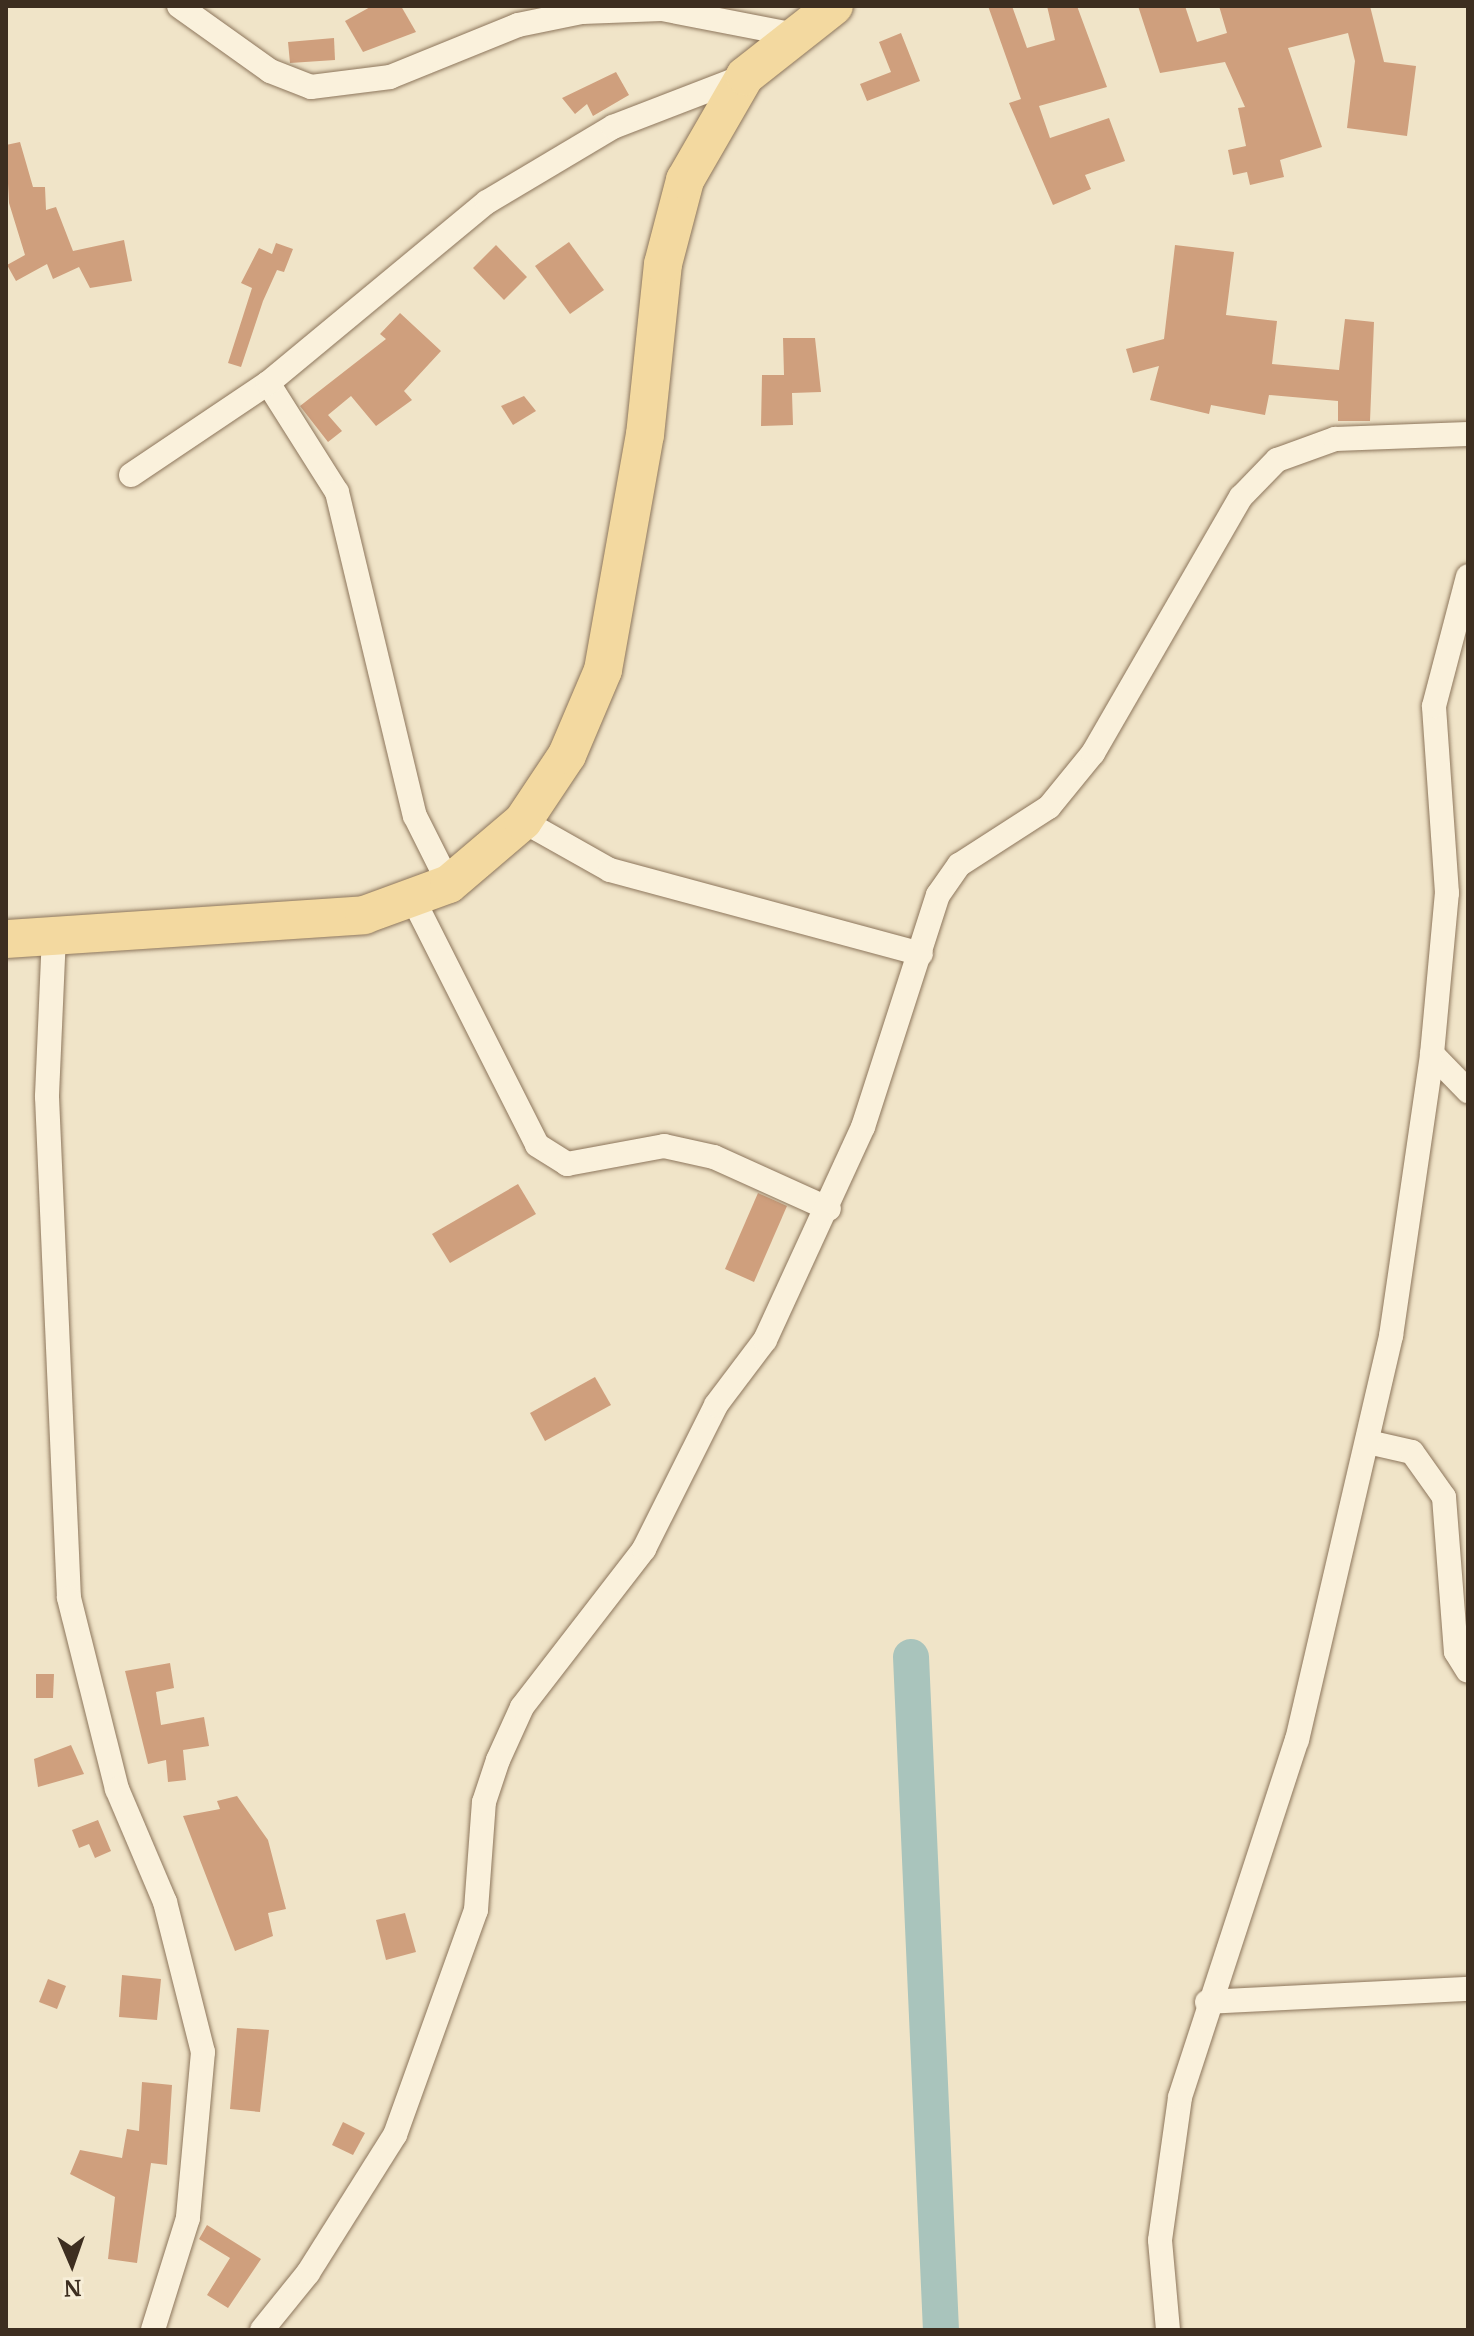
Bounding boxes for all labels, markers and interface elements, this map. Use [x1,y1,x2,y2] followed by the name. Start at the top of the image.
[32,2224,112,2304] north arrow
[64,2274,82,2302] text: N

